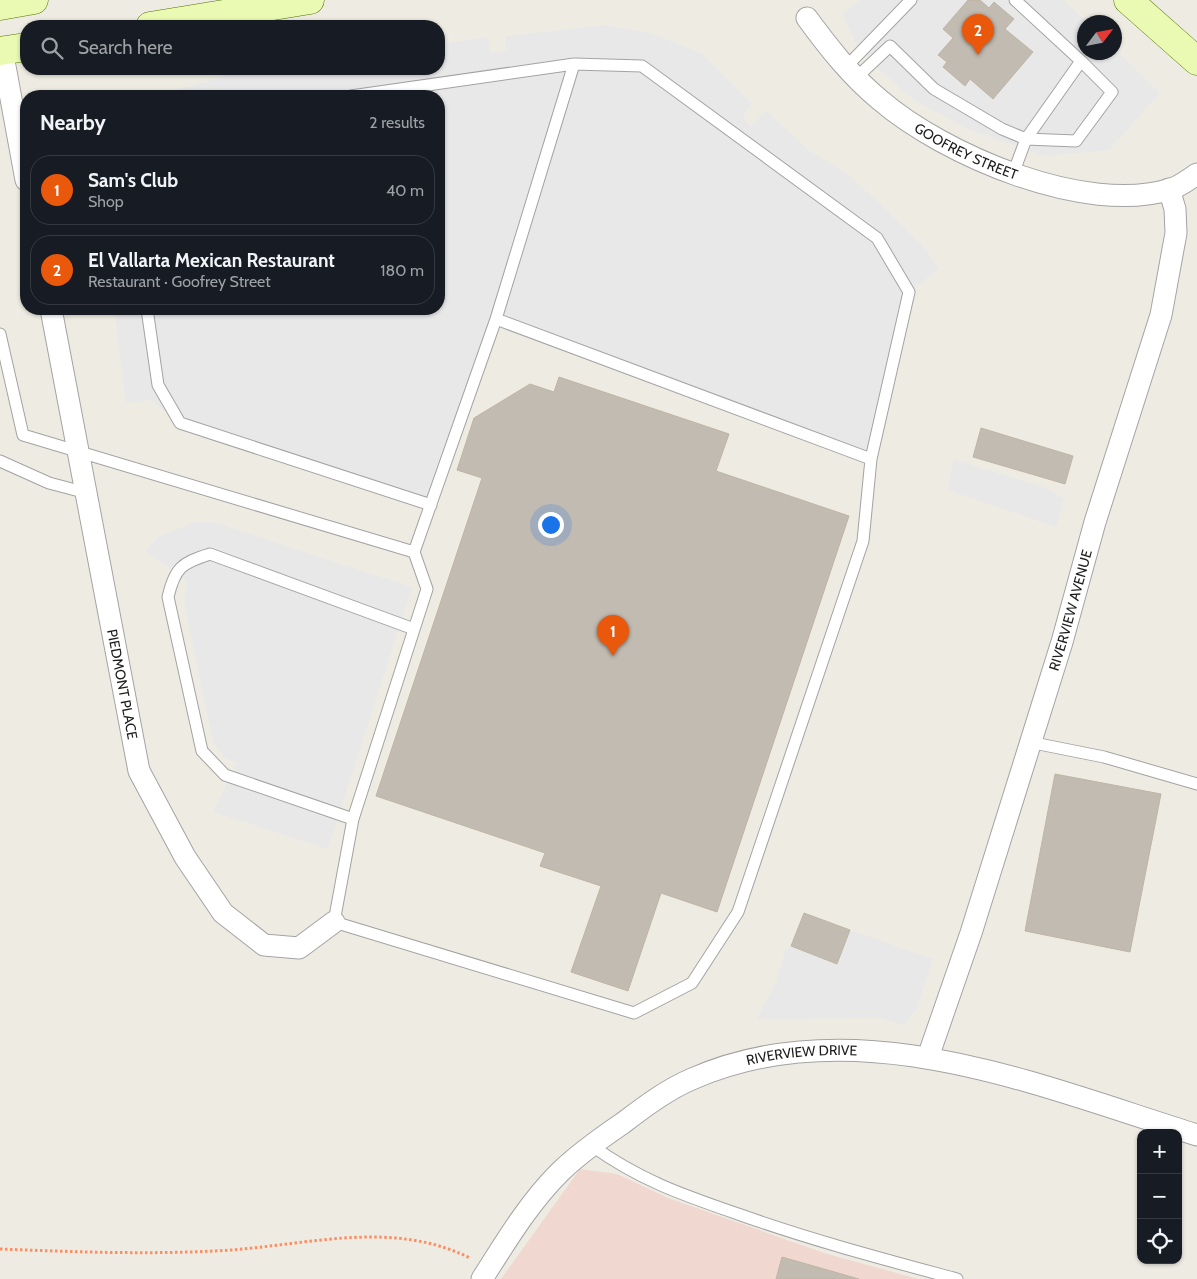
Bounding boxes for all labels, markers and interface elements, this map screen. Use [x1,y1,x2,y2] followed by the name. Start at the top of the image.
[962,14,994,55] pin: 2
[1077,15,1122,60] north arrow
[20,20,445,75] search box
[38,34,66,62] icon: search
[78,36,172,59] text: Search here
[40,110,106,135] text: Nearby
[369,113,425,132] text: 2 results
[911,119,1021,184] street label: GOOFREY STREET
[88,169,178,192] text: Sam's Club
[54,181,60,200] text: 1
[386,181,424,200] text: 40 m
[88,192,124,211] text: Shop
[88,249,335,272] text: El Vallarta Mexican Restaurant
[53,261,61,280] text: 2
[380,261,424,280] text: 180 m
[88,272,271,291] text: Restaurant · Goofrey Street
[538,512,564,538] your location
[1045,547,1096,673] street label: RIVERVIEW AVENUE
[597,615,629,656] pin: 1
[103,628,142,741] street label: PIEDMONT PLACE
[744,1041,858,1069] street label: RIVERVIEW DRIVE
[1137,1129,1182,1264] map controls
[1137,1129,1182,1174] button: +
[1137,1174,1182,1219] button: −
[1137,1219,1182,1264] button: locate

